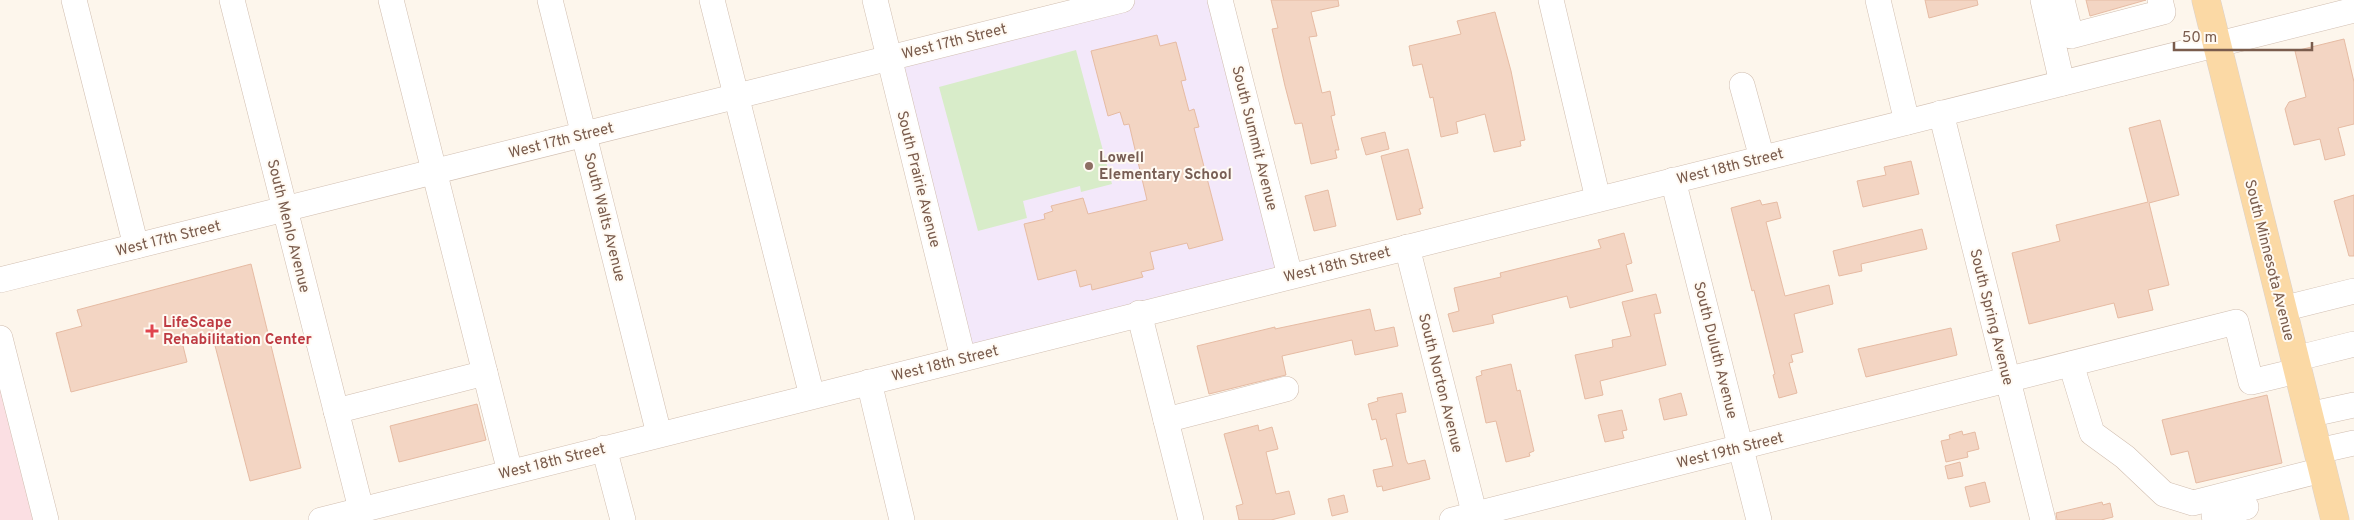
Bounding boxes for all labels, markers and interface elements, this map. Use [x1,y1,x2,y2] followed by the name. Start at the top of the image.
[900,20,1009,65] street label: West 17th Street
[2174,20,2312,52] scale bar
[2182,29,2217,48] text: 50 m
[1226,64,1281,213] street label: South Summit Avenue
[891,109,944,250] street label: South Prairie Avenue
[507,119,616,164] street label: West 17th Street
[1675,145,1786,190] street label: West 18th Street
[1099,149,1232,185] place label: Lowell Elementary School
[578,151,629,284] street label: South Walts Avenue
[262,158,313,295] street label: South Menlo Avenue
[1083,160,1095,172] marker: Lowell Elementary School
[2239,178,2298,343] street label: South Minnesota Avenue
[114,217,223,262] street label: West 17th Street
[1282,243,1393,288] street label: West 18th Street
[1964,247,2017,388] street label: South Spring Avenue
[1688,280,1741,421] street label: South Duluth Avenue
[1413,312,1466,455] street label: South Norton Avenue
[163,314,313,350] place label: LifeScape Rehabilitation Center
[145,324,159,338] marker: LifeScape Rehabilitation Center
[890,342,1001,387] street label: West 18th Street
[1675,429,1786,474] street label: West 19th Street
[497,440,608,485] street label: West 18th Street

